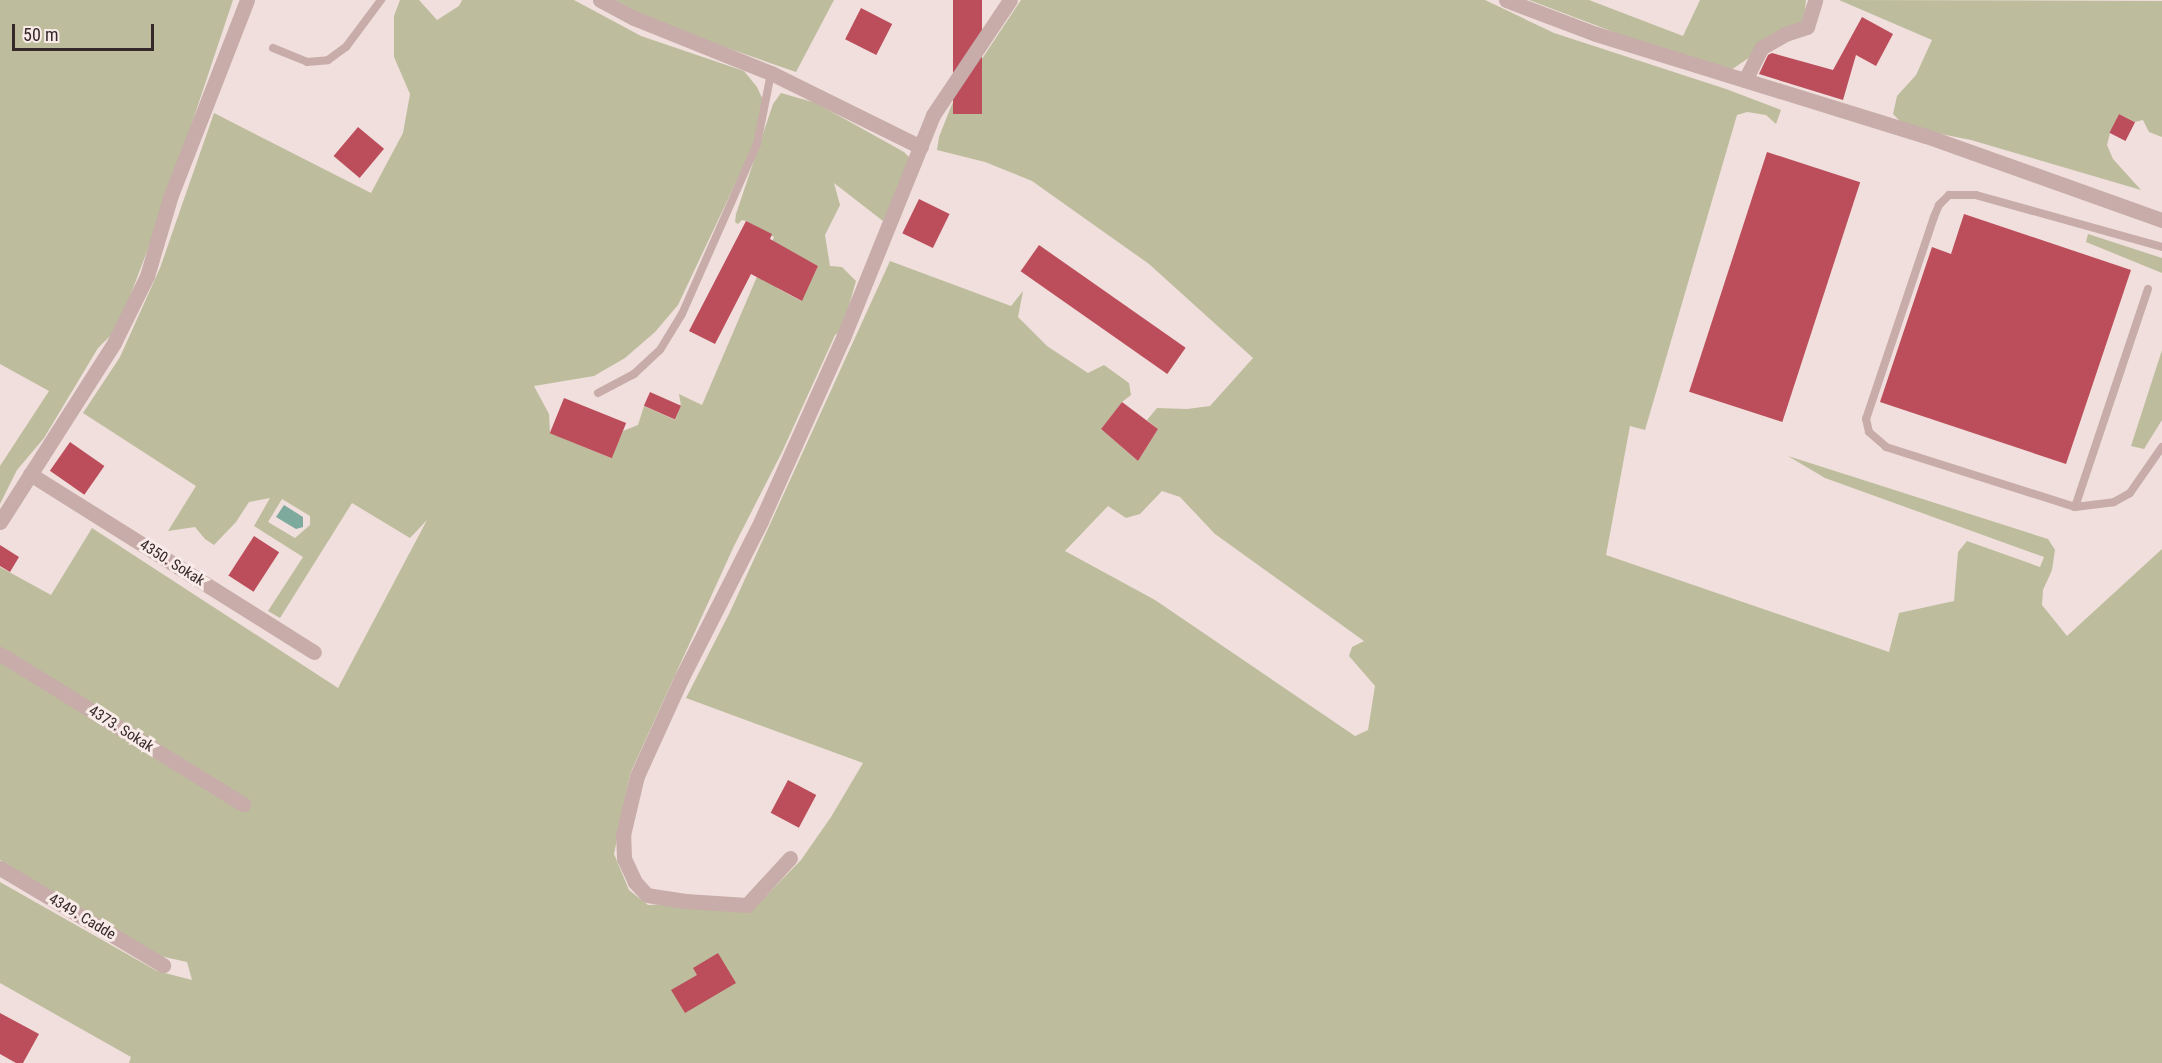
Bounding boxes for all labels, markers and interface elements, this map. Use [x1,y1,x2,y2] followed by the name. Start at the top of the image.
[15,12,158,50] scale bar
[23,24,58,45] text: 50 m
[136,536,208,590] street label: 4350. Sokak
[85,702,157,756] street label: 4373. Sokak
[45,890,119,944] street label: 4349. Cadde

